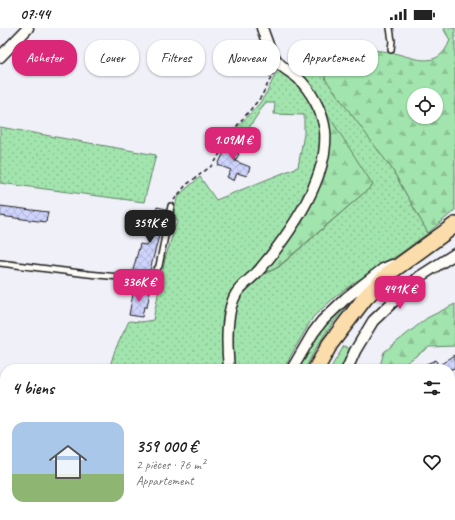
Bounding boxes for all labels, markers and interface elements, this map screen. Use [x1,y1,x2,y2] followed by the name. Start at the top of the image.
[20,5,50,24] text: 07:44
[12,40,77,76] chip: Acheter
[85,40,139,76] chip: Louer
[147,40,205,76] chip: Filtres
[213,40,280,76] chip: Nouveau
[288,40,378,76] chip: Appartement
[407,88,443,124] map controls
[407,88,443,124] button: locate
[196,127,270,161] pin: 1.09M €
[214,132,252,148] text: 1.09M €
[117,210,183,244] pin: 359K €
[134,215,166,231] text: 359K €
[106,269,172,303] pin: 336K €
[122,274,156,290] text: 336K €
[367,276,433,310] pin: 441K €
[383,281,417,297] text: 441K €
[421,377,443,399] icon: filters
[12,378,54,399] text: 4 biens
[136,436,197,457] text: 359 000 €
[44,438,92,486] icon: home
[421,451,443,473] icon: heart
[136,457,205,473] text: 2 pièces · 76 m²
[136,473,194,489] text: Appartement

